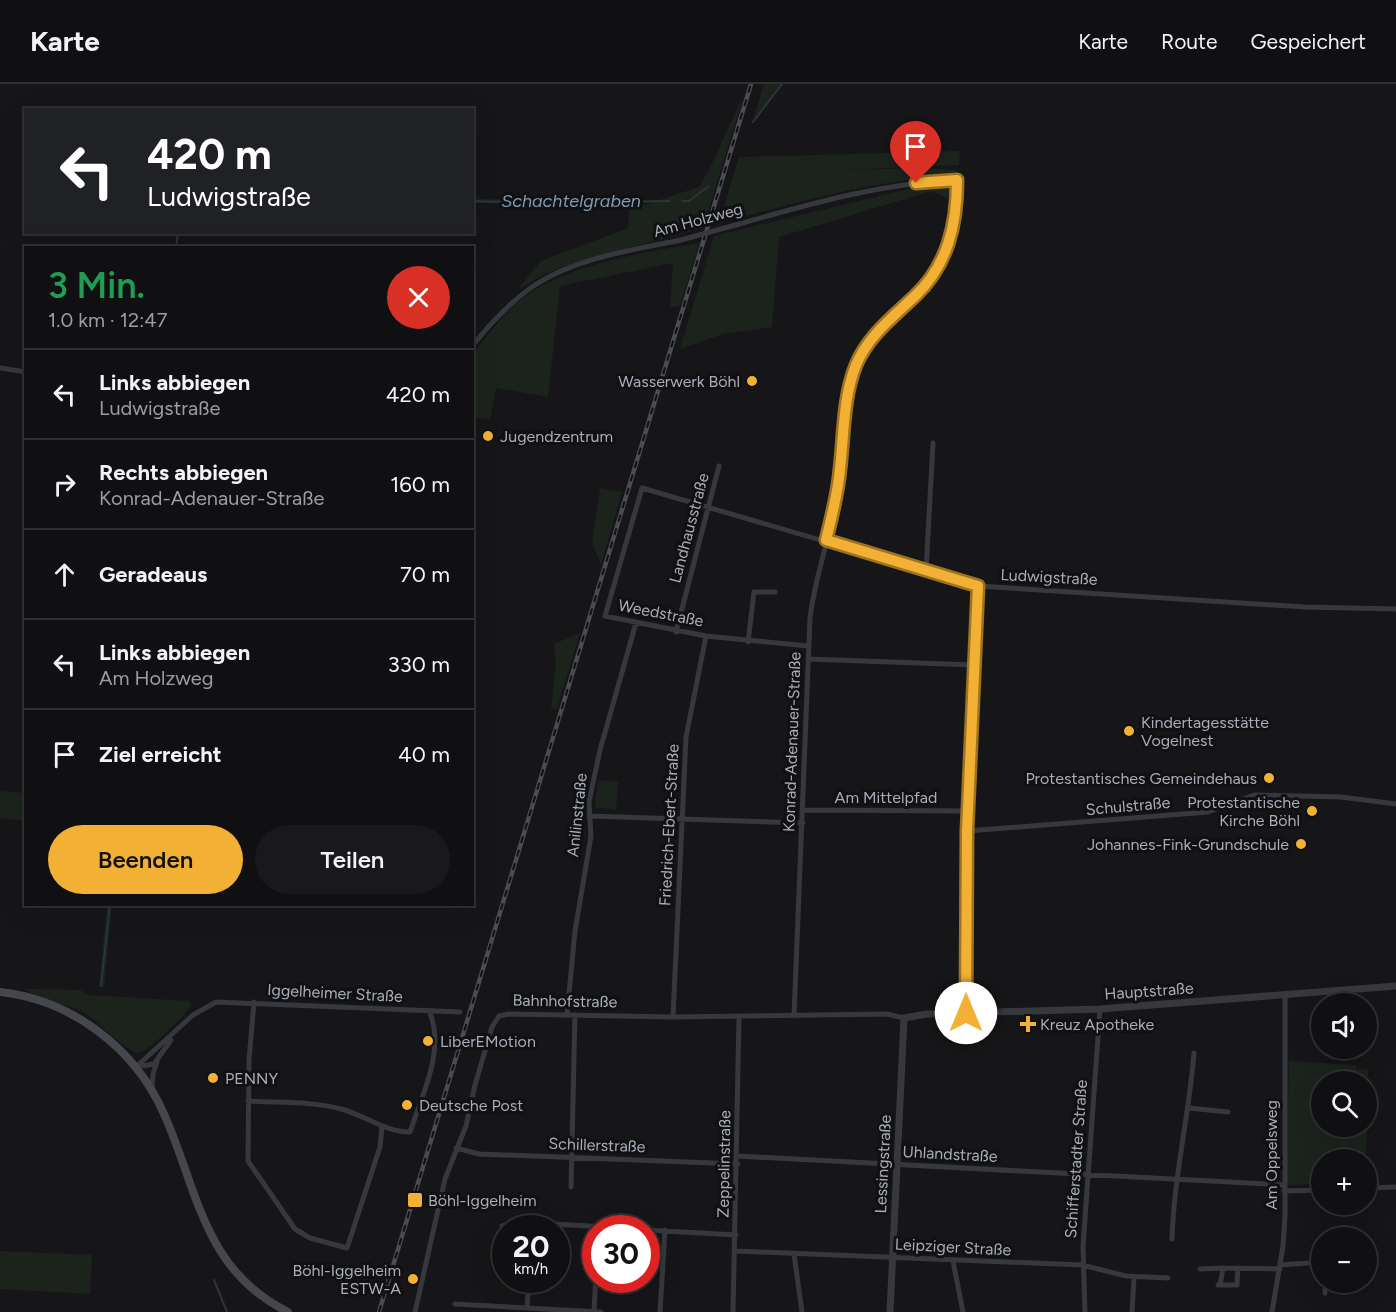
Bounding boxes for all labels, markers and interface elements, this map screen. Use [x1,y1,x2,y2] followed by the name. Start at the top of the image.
[30,24,100,58] text: Karte
[1078,29,1128,54] text: Karte
[1161,29,1217,54] text: Route
[1250,29,1366,54] text: Gespeichert
[890,121,941,183] pin
[147,129,272,180] text: 420 m
[899,130,932,163] icon: arrive
[48,132,126,210] icon: left
[147,180,311,213] text: Ludwigstraße
[501,190,641,212] water label: Schachtelgraben
[651,199,745,241] street label: Am Holzweg
[48,264,145,307] text: 3 Min.
[387,266,450,329] button: close
[48,308,168,332] text: 1.0 km · 12:47
[99,369,250,396] text: Links abbiegen
[618,372,740,391] place label: Wasserwerk Böhl
[745,374,759,388] marker: Wasserwerk Böhl
[48,378,81,411] icon: left
[386,381,450,408] text: 420 m
[99,396,220,420] text: Ludwigstraße
[500,427,613,446] place label: Jugendzentrum
[481,429,495,443] marker: Jugendzentrum
[99,459,268,486] text: Rechts abbiegen
[48,468,81,501] icon: right
[390,471,450,498] text: 160 m
[665,471,713,585] street label: Landhausstraße
[99,486,324,510] text: Konrad-Adenauer-Straße
[48,558,81,591] icon: ahead
[99,561,207,588] text: Geradeaus
[400,561,450,588] text: 70 m
[1000,565,1098,589] street label: Ludwigstraße
[617,595,705,631] street label: Weedstraße
[99,639,250,666] text: Links abbiegen
[48,648,81,681] icon: left
[388,651,450,678] text: 330 m
[779,651,805,832] street label: Konrad-Adenauer-Straße
[99,666,213,690] text: Am Holzweg
[1141,713,1269,750] place label: Kindertagesstätte Vogelnest
[1122,724,1136,738] marker: Kindertagesstätte Vogelnest
[48,738,81,771] icon: arrive
[99,741,222,768] text: Ziel erreicht
[398,741,450,768] text: 40 m
[655,743,683,906] street label: Friedrich-Ebert-Straße
[1025,769,1257,788] place label: Protestantisches Gemeindehaus
[1262,771,1276,785] marker: Protestantisches Gemeindehaus
[563,772,591,858] street label: Anilinstraße
[835,788,937,807] street label: Am Mittelpfad
[1085,793,1171,819] street label: Schulstraße
[1187,793,1300,830] place label: Protestantische Kirche Böhl
[1305,804,1319,818] marker: Protestantische Kirche Böhl
[48,825,243,894] button: Beenden
[255,825,450,894] button: Teilen
[1087,835,1289,854] place label: Johannes-Fink-Grundschule
[1294,837,1308,851] marker: Johannes-Fink-Grundschule
[1104,978,1195,1004] street label: Hauptstraße
[267,980,403,1006] street label: Iggelheimer Straße
[934,981,998,1045] position arrow
[512,991,618,1011] street label: Bahnhofstraße
[1311,993,1377,1293] map controls
[1311,993,1377,1059] button: sound
[1040,1015,1154,1034] place label: Kreuz Apotheke
[1021,1017,1035,1031] marker: Kreuz Apotheke
[440,1032,536,1051] place label: LiberEMotion
[421,1034,435,1048] marker: LiberEMotion
[225,1069,279,1088] place label: PENNY
[206,1071,220,1085] marker: PENNY
[1311,1071,1377,1137] button: search
[1061,1079,1091,1239] street label: Schifferstadter Straße
[419,1096,523,1115] place label: Deutsche Post
[400,1098,414,1112] marker: Deutsche Post
[1262,1100,1281,1210] street label: Am Oppelsweg
[714,1110,734,1218] street label: Zeppelinstraße
[871,1114,895,1214] street label: Lessingstraße
[548,1134,646,1156] street label: Schillerstraße
[902,1142,998,1166] street label: Uhlandstraße
[1311,1149,1377,1215] button: +
[406,1191,424,1209] marker: Böhl-Iggelheim
[428,1191,537,1210] place label: Böhl-Iggelheim
[582,1215,660,1293] speed limit sign: 30
[1311,1227,1377,1293] button: −
[513,1228,549,1265] text: 20
[894,1234,1012,1260] street label: Leipziger Straße
[514,1260,548,1278] text: km/h
[292,1261,401,1298] place label: Böhl-Iggelheim ESTW-A
[406,1272,420,1286] marker: Böhl-Iggelheim ESTW-A

